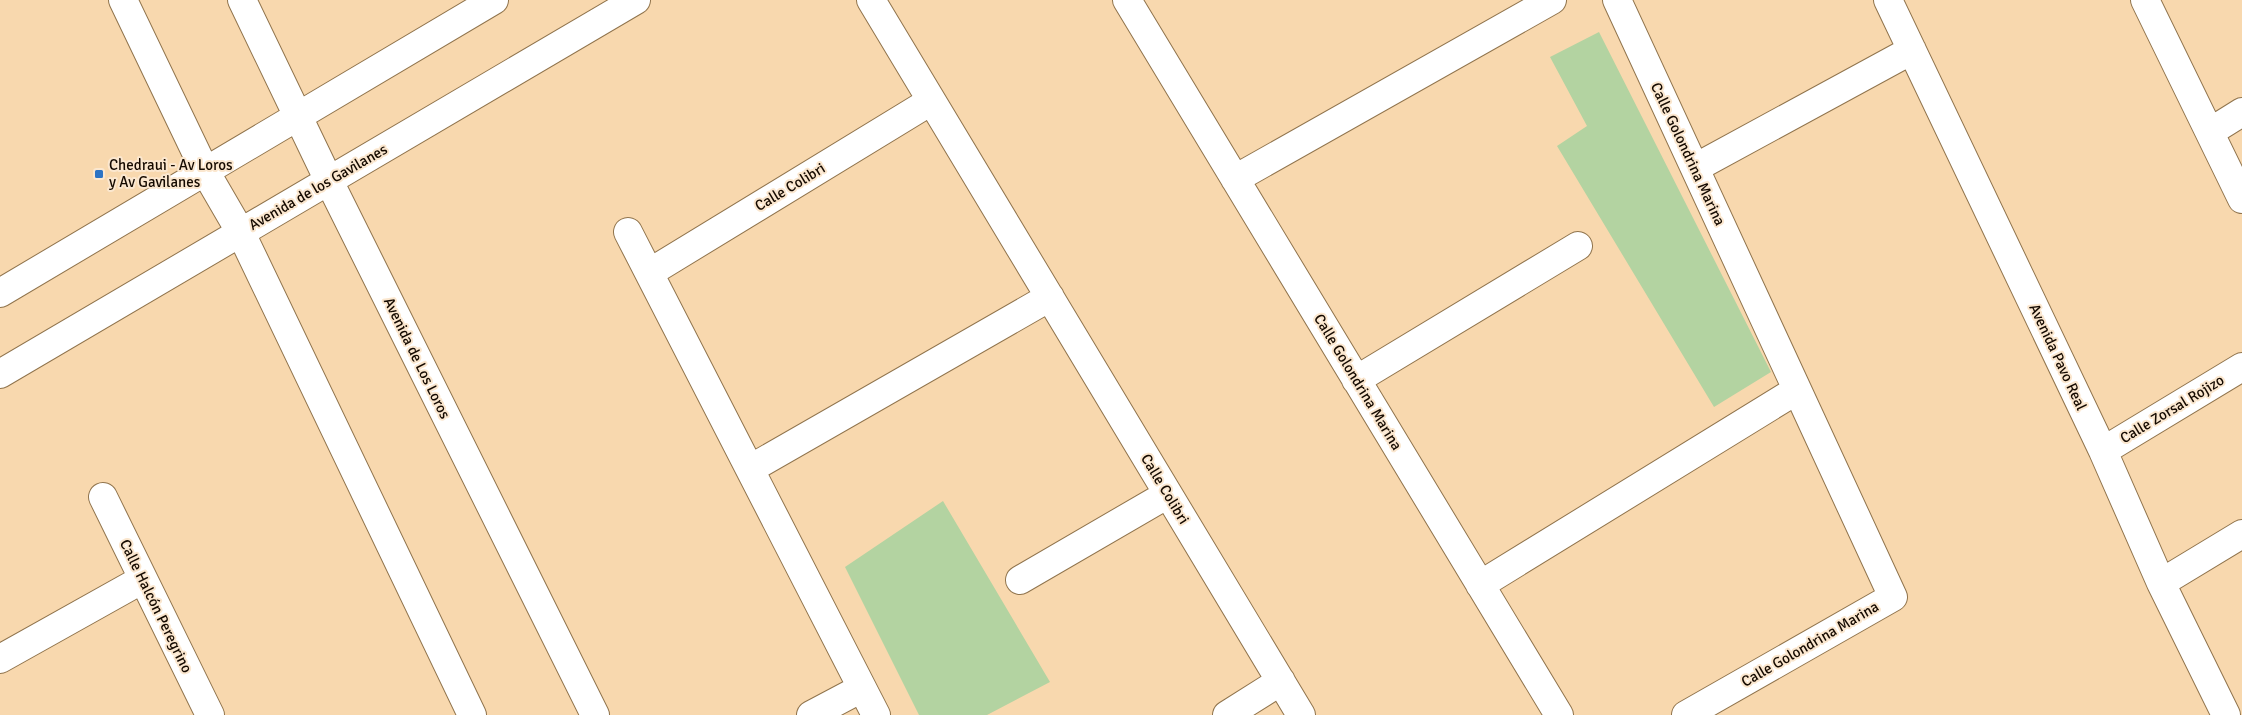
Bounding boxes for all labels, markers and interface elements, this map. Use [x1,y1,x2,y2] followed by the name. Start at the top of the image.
[1647,80,1729,228] street label: Calle Golondrina Marina
[246,140,391,234] street label: Avenida de los Gavilanes
[109,156,233,191] place label: Chedraui - Av Loros y Av Gavilanes
[752,159,828,215] street label: Calle Colibri
[93,168,105,180] marker: Chedraui - Av Loros y Av Gavilanes
[380,294,454,422] street label: Avenida de Los Loros
[2025,301,2091,413] street label: Avenida Pavo Real
[1310,311,1406,453] street label: Calle Golondrina Marina
[2117,371,2227,447] street label: Calle Zorsal Rojizo
[1137,451,1193,527] street label: Calle Colibri
[116,536,196,676] street label: Calle Halcón Peregrino
[1738,597,1882,691] street label: Calle Golondrina Marina

